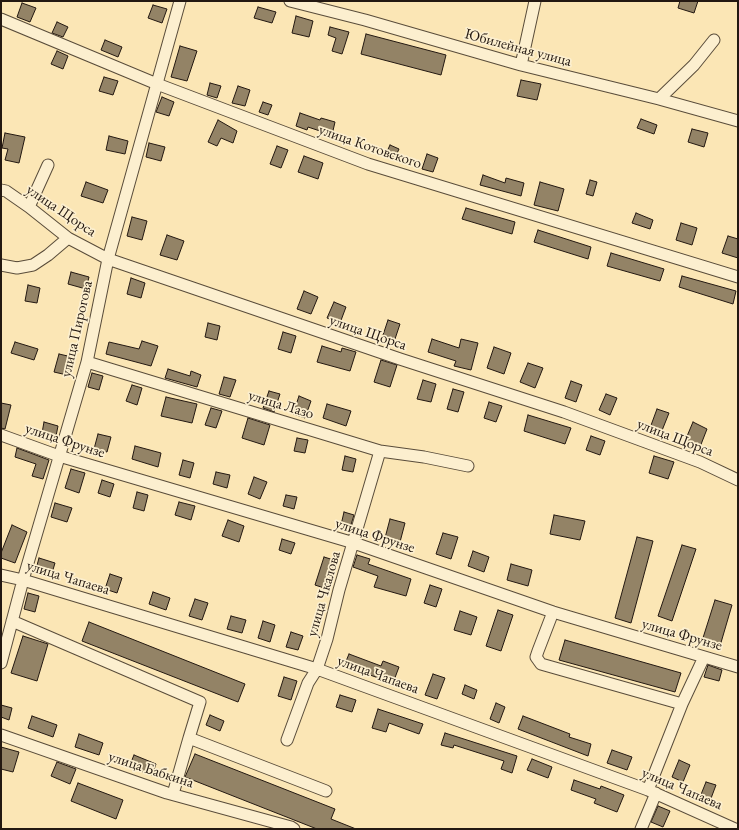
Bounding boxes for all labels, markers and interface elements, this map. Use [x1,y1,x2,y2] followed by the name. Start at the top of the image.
[463,25,573,71] street label: Юбилейная улица
[316,121,424,173] street label: улица Котовского
[23,181,99,241] street label: улица Щорса
[57,279,97,379] street label: улица Пирогова
[327,311,409,355] street label: улица Щорса
[246,386,316,424] street label: улица Лазо
[634,415,716,461] street label: улица Щорса
[23,420,107,462] street label: улица Фрунзе
[333,515,417,557] street label: улица Фрунзе
[303,549,345,639] street label: улица Чкалова
[24,557,112,599] street label: улица Чапаева
[640,615,724,655] street label: улица Фрунзе
[335,652,421,698] street label: улица Чапаева
[106,748,196,792] street label: улица Бабкина
[639,764,725,814] street label: улица Чапаева

